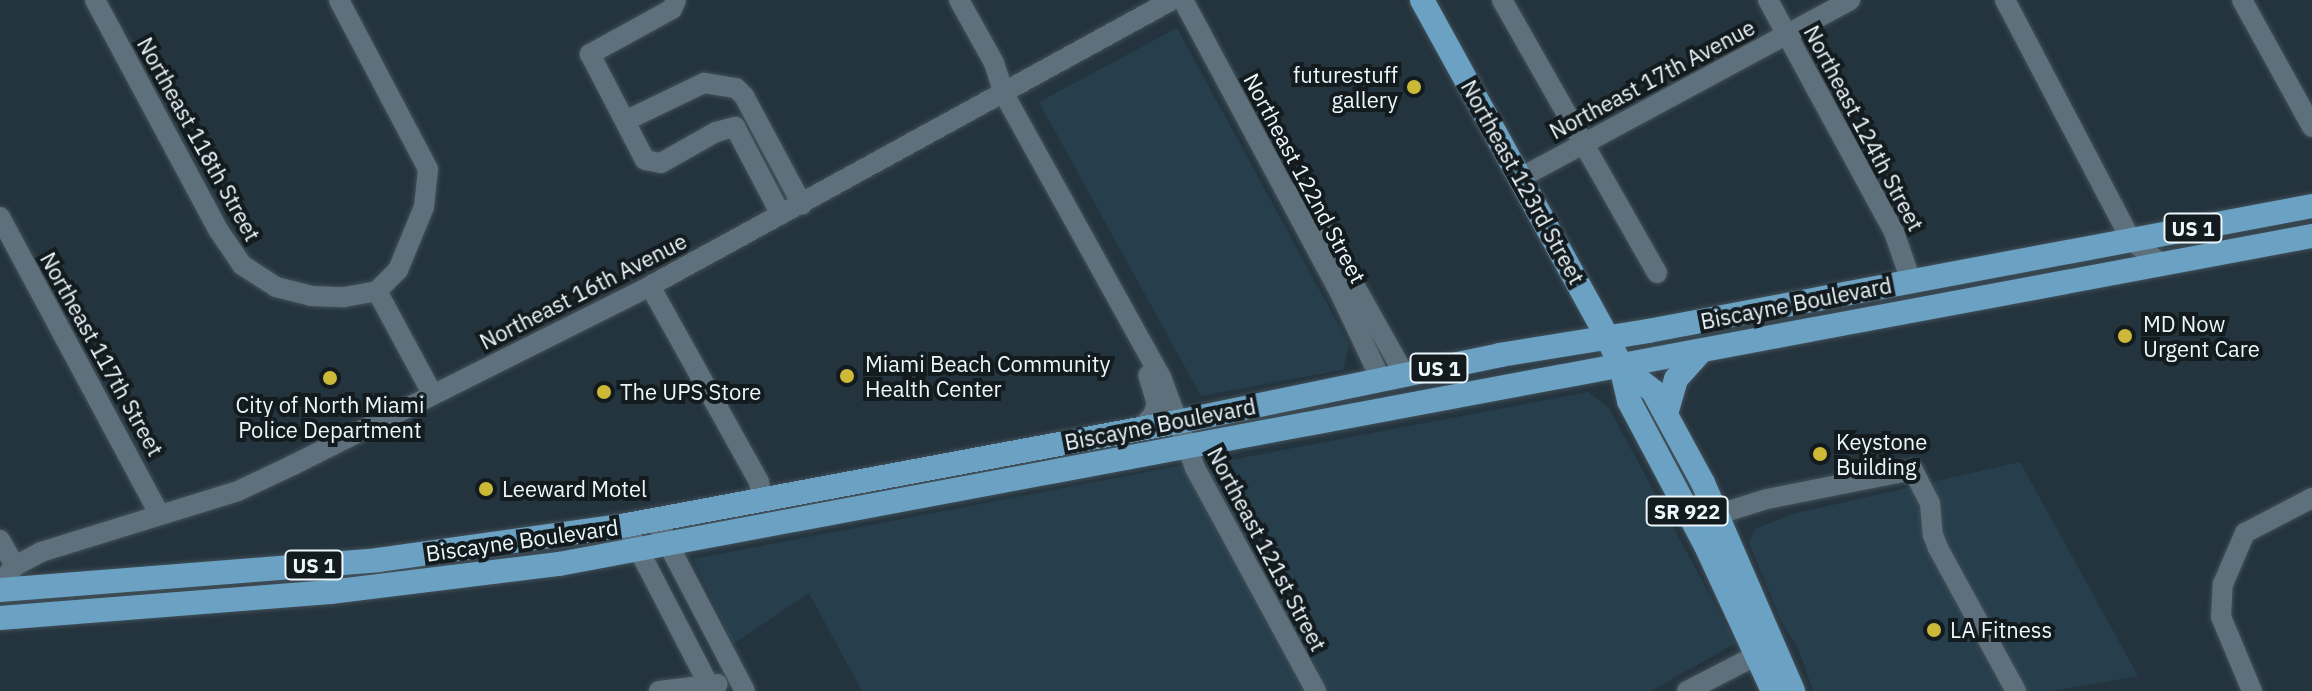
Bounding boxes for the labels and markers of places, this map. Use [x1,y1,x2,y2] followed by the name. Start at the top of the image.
[1293,61,1398,112] place label: futurestuff gallery
[1405,78,1423,96] marker: futurestuff gallery
[2143,310,2260,362] place label: MD Now Urgent Care
[2114,325,2136,347] marker: MD Now Urgent Care
[865,350,1111,402] place label: Miami Beach Community Health Center
[836,365,858,387] marker: Miami Beach Community Health Center
[321,369,339,387] marker: City of North Miami Police Department
[620,379,761,405] place label: The UPS Store
[595,383,613,401] marker: The UPS Store
[236,391,424,442] place label: City of North Miami Police Department
[1836,428,1927,480] place label: Keystone Building
[1811,445,1829,463] marker: Keystone Building
[502,476,647,502] place label: Leeward Motel
[477,480,495,498] marker: Leeward Motel
[1950,617,2052,643] place label: LA Fitness
[1925,621,1943,639] marker: LA Fitness

